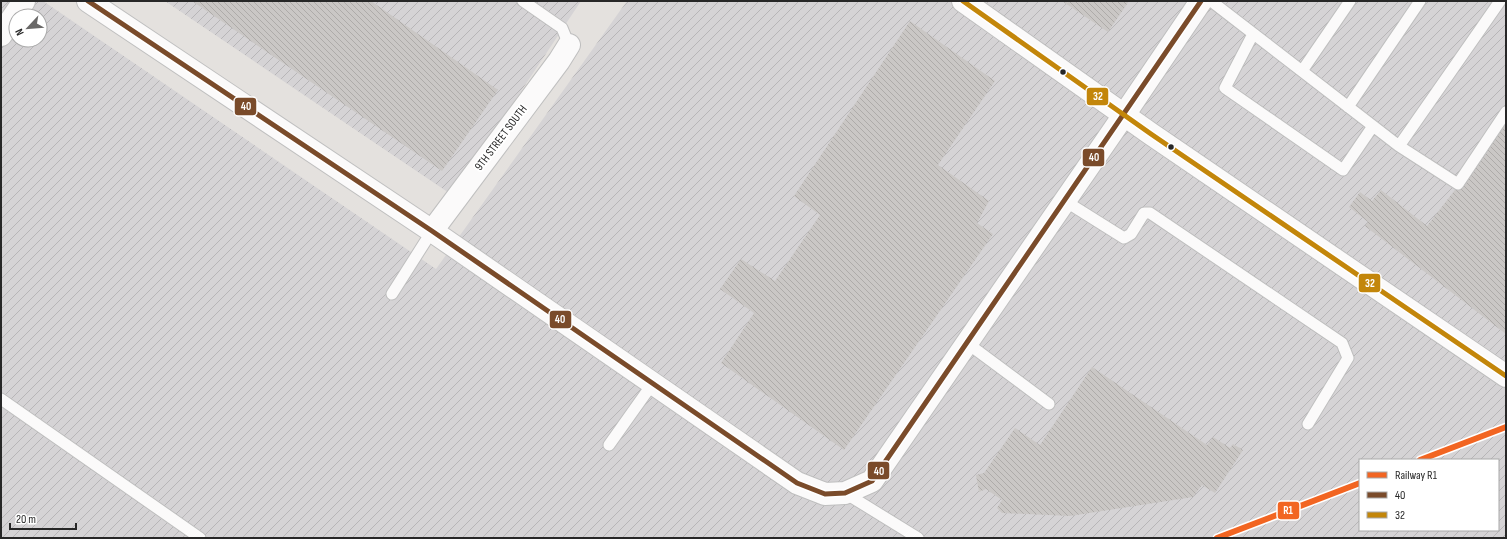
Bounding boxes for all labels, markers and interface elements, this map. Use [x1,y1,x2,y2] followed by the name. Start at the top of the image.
[8,8,48,48] north arrow
[12,27,27,38] text: N
[1058,67,1068,77] unlabelled marker
[1086,87,1109,106] line badge: 32
[1093,90,1103,103] text: 32
[234,97,257,116] line badge: 40
[241,100,251,113] text: 40
[471,102,531,174] street label: 9TH STREET SOUTH
[1166,142,1176,152] unlabelled marker
[1082,148,1105,167] line badge: 40
[1089,151,1099,164] text: 40
[1358,273,1381,293] line badge: 32
[1365,277,1375,290] text: 32
[549,310,572,329] line badge: 40
[555,313,565,326] text: 40
[1359,459,1499,531] legend
[867,461,890,480] line badge: 40
[874,465,884,478] text: 40
[1395,468,1438,483] text: Railway R1
[1395,488,1405,503] text: 40
[1277,501,1300,520] line badge: R1
[1283,504,1294,517] text: R1
[10,505,76,531] scale bar
[1395,508,1405,523] text: 32
[16,512,36,527] text: 20 m

